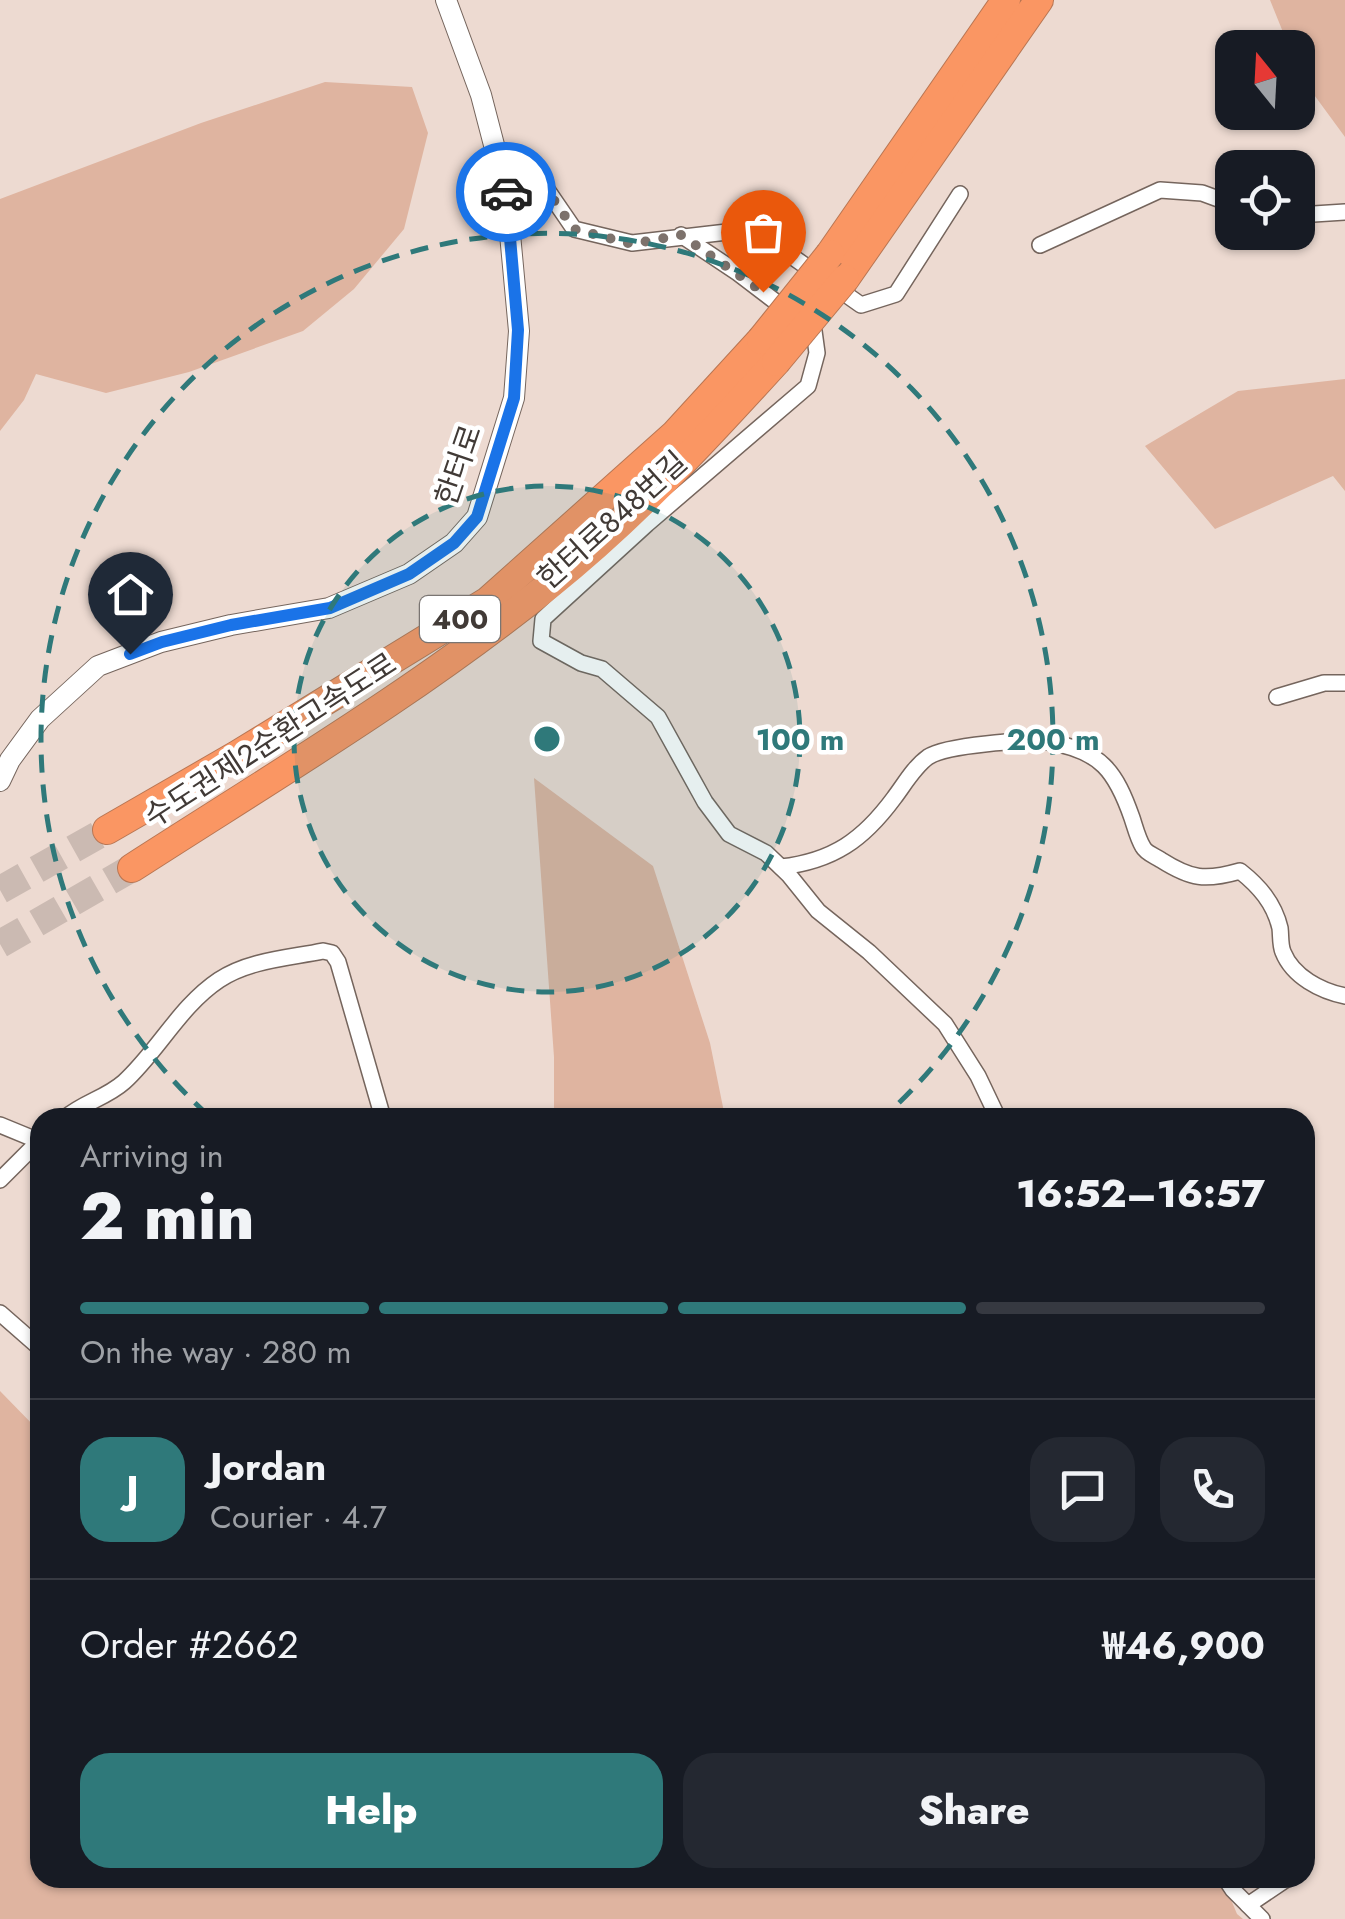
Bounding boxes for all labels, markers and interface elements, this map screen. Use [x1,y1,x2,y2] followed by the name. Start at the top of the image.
[1215,30,1315,130] north arrow
[1215,30,1315,250] map controls
[456,142,556,242] courier
[1215,150,1315,250] button: locate
[479,165,534,220] icon: car
[721,190,806,293] pin
[736,205,791,260] icon: bag
[424,419,492,511] street label: 한터로
[528,441,696,599] street label: 한터로848번길
[88,552,173,655] pin
[103,567,158,622] icon: home
[420,596,500,642] road number: 400
[135,642,405,838] street label: 수도권제2순환고속도로
[756,718,844,761] text: 100 m
[1007,718,1100,761] text: 200 m
[529,721,565,757] centre of rings
[80,1133,224,1179] text: Arriving in
[1016,1166,1265,1221] text: 16:52–16:57
[80,1169,255,1263] text: 2 min
[80,1329,352,1375] text: On the way · 280 m
[1030,1437,1135,1542] button: chat
[1160,1437,1265,1542] button: phone
[210,1439,326,1494] text: Jordan
[126,1462,139,1517] text: J
[210,1494,387,1540] text: Courier · 4.7
[80,1617,299,1672] text: Order #2662
[1103,1618,1265,1673] text: ₩46,900
[80,1753,663,1868] button: Help
[683,1753,1265,1868] button: Share

